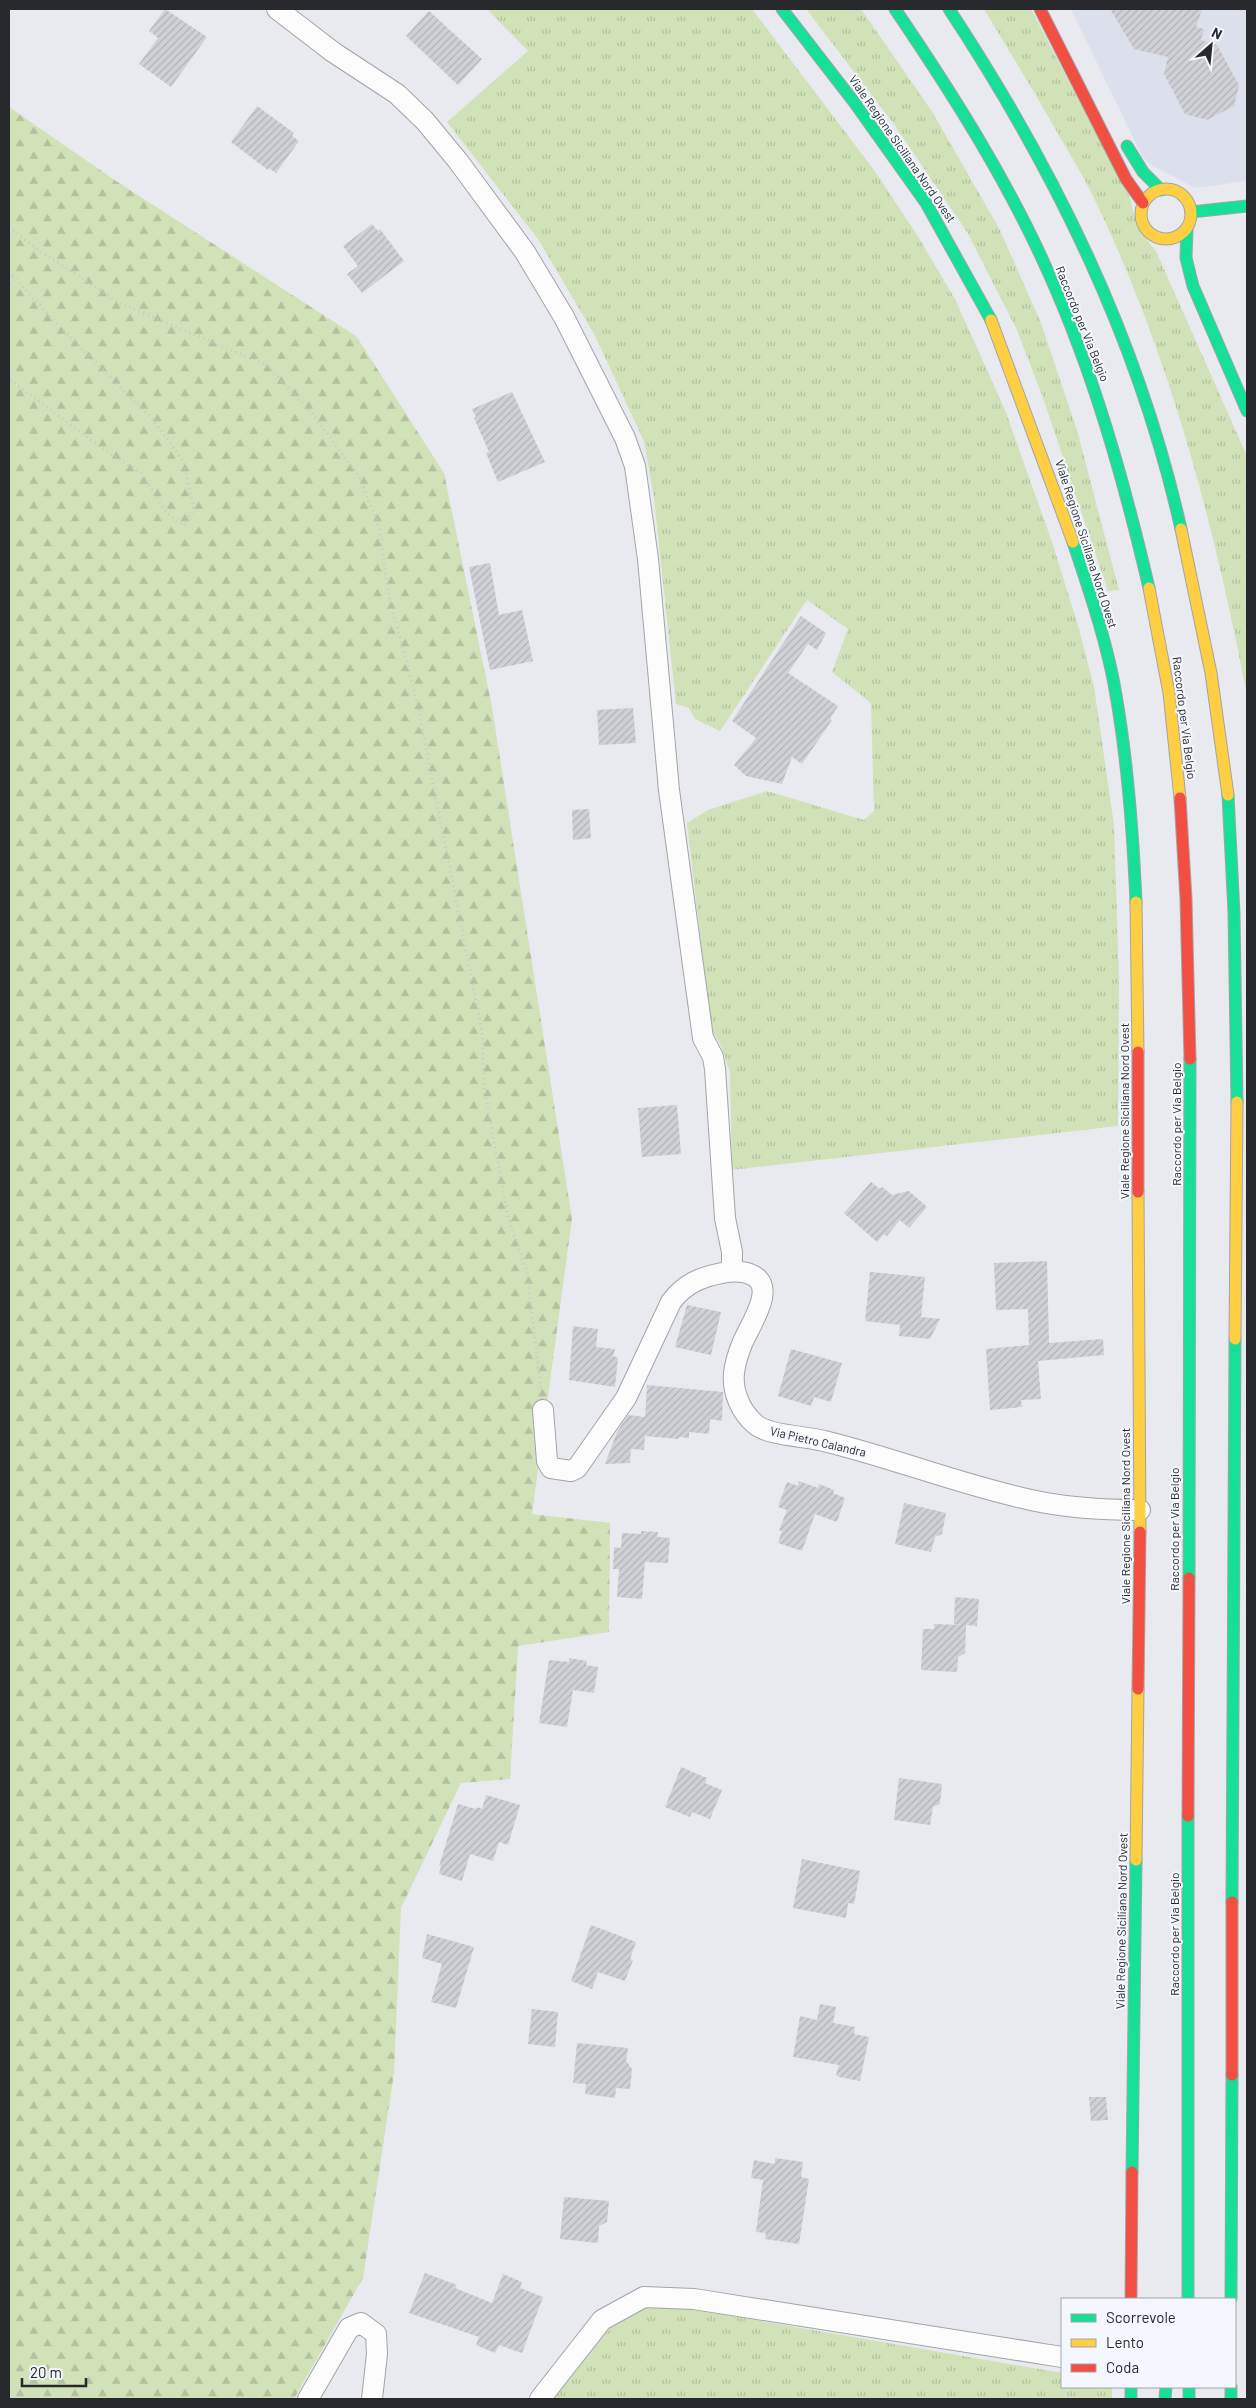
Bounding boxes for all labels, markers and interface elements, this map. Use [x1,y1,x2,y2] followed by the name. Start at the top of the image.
[1186,20,1236,70] north arrow
[1209,23,1225,43] text: N
[847,72,959,225] street label: Viale Regione Siciliana Nord Ovest
[1053,264,1113,383] street label: Raccordo per Via Belgio
[1053,458,1121,630] street label: Viale Regione Siciliana Nord Ovest
[1171,656,1199,780] street label: Raccordo per Via Belgio
[1117,1023,1131,1199] street label: Viale Regione Siciliana Nord Ovest
[1169,1062,1183,1186] street label: Raccordo per Via Belgio
[769,1423,868,1459] street label: Via Pietro Calandra
[1118,1428,1132,1604] street label: Viale Regione Siciliana Nord Ovest
[1167,1467,1181,1591] street label: Raccordo per Via Belgio
[1112,1833,1130,2009] street label: Viale Regione Siciliana Nord Ovest
[1167,1872,1181,1996] street label: Raccordo per Via Belgio
[1061,2298,1236,2388] legend
[1106,2308,1176,2326] text: Scorrevole
[1106,2333,1144,2351] text: Lento
[22,2356,86,2388] scale bar
[1106,2358,1139,2376] text: Coda
[30,2363,62,2381] text: 20 m

